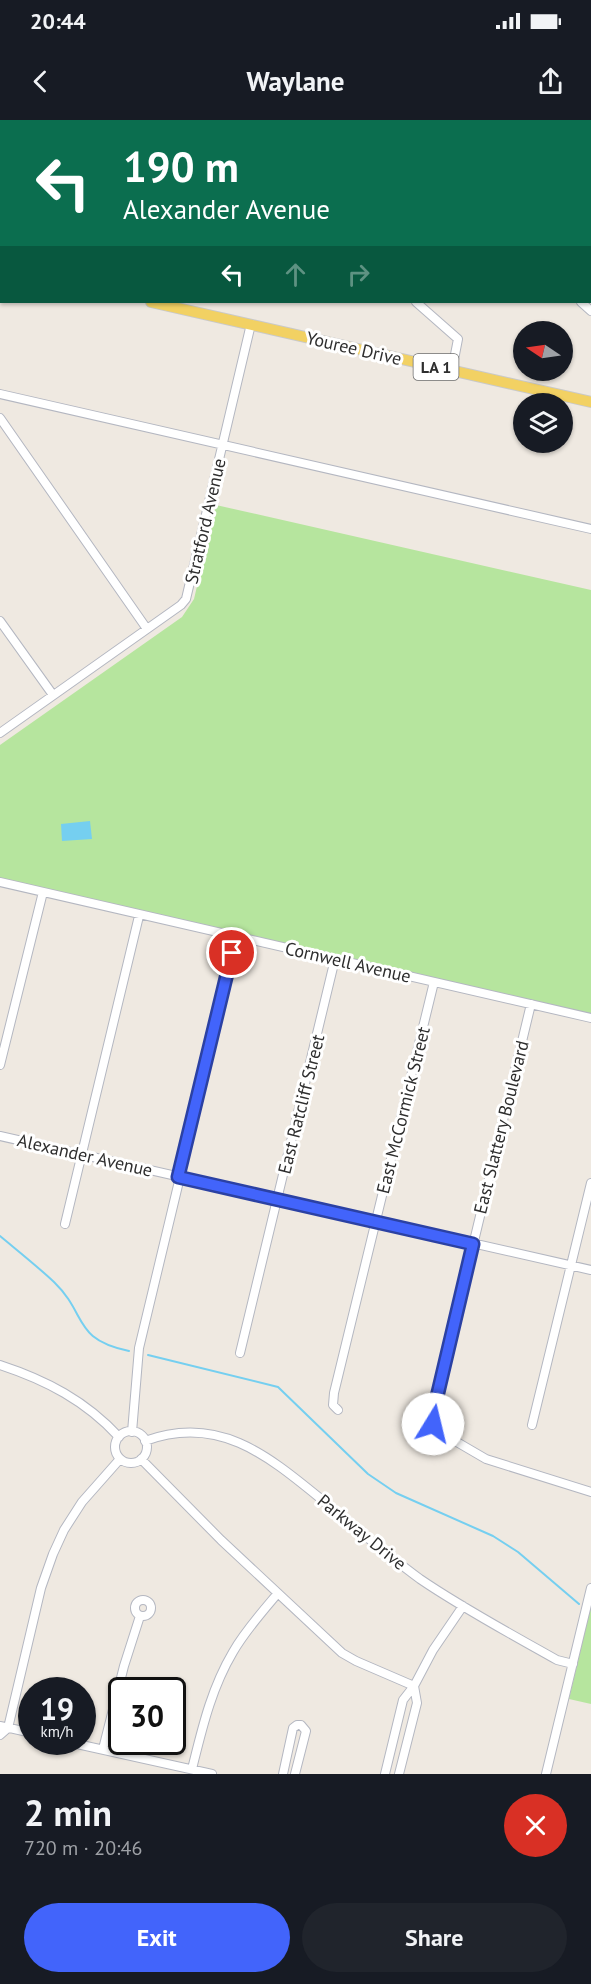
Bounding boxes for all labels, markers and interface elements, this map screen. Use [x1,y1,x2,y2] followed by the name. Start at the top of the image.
[30,7,86,35] text: 20:44
[246,64,345,98] text: Waylane
[24,65,57,98] icon: back
[534,65,567,98] icon: share
[123,139,239,194] text: 190 m
[24,144,102,222] icon: left
[123,192,330,226] text: Alexander Avenue
[216,258,249,291] icon: left
[279,258,312,291] icon: ahead
[342,258,375,291] icon: right
[513,321,573,381] north arrow
[513,321,573,453] map controls
[304,326,404,370] street label: Youree Drive
[414,354,458,380] road number: LA 1
[513,393,573,453] button: layers
[179,456,231,586] street label: Stratford Avenue
[206,927,257,978] pin
[215,936,248,969] icon: arrive
[283,936,413,988] street label: Cornwell Avenue
[371,1024,435,1196] street label: East McCormick Street
[273,1032,329,1176] street label: East Ratcliff Street
[468,1038,534,1216] street label: East Slattery Boulevard
[15,1128,155,1182] street label: Alexander Avenue
[401,1392,465,1456] position arrow
[313,1489,411,1575] street label: Parkway Drive
[108,1677,186,1755] speed limit sign: 30
[40,1689,74,1728] text: 19
[41,1722,73,1741] text: km/h
[24,1789,112,1836] text: 2 min
[504,1794,567,1857] button: close
[24,1835,142,1861] text: 720 m · 20:46
[24,1903,290,1972] button: Exit
[302,1903,567,1972] button: Share

